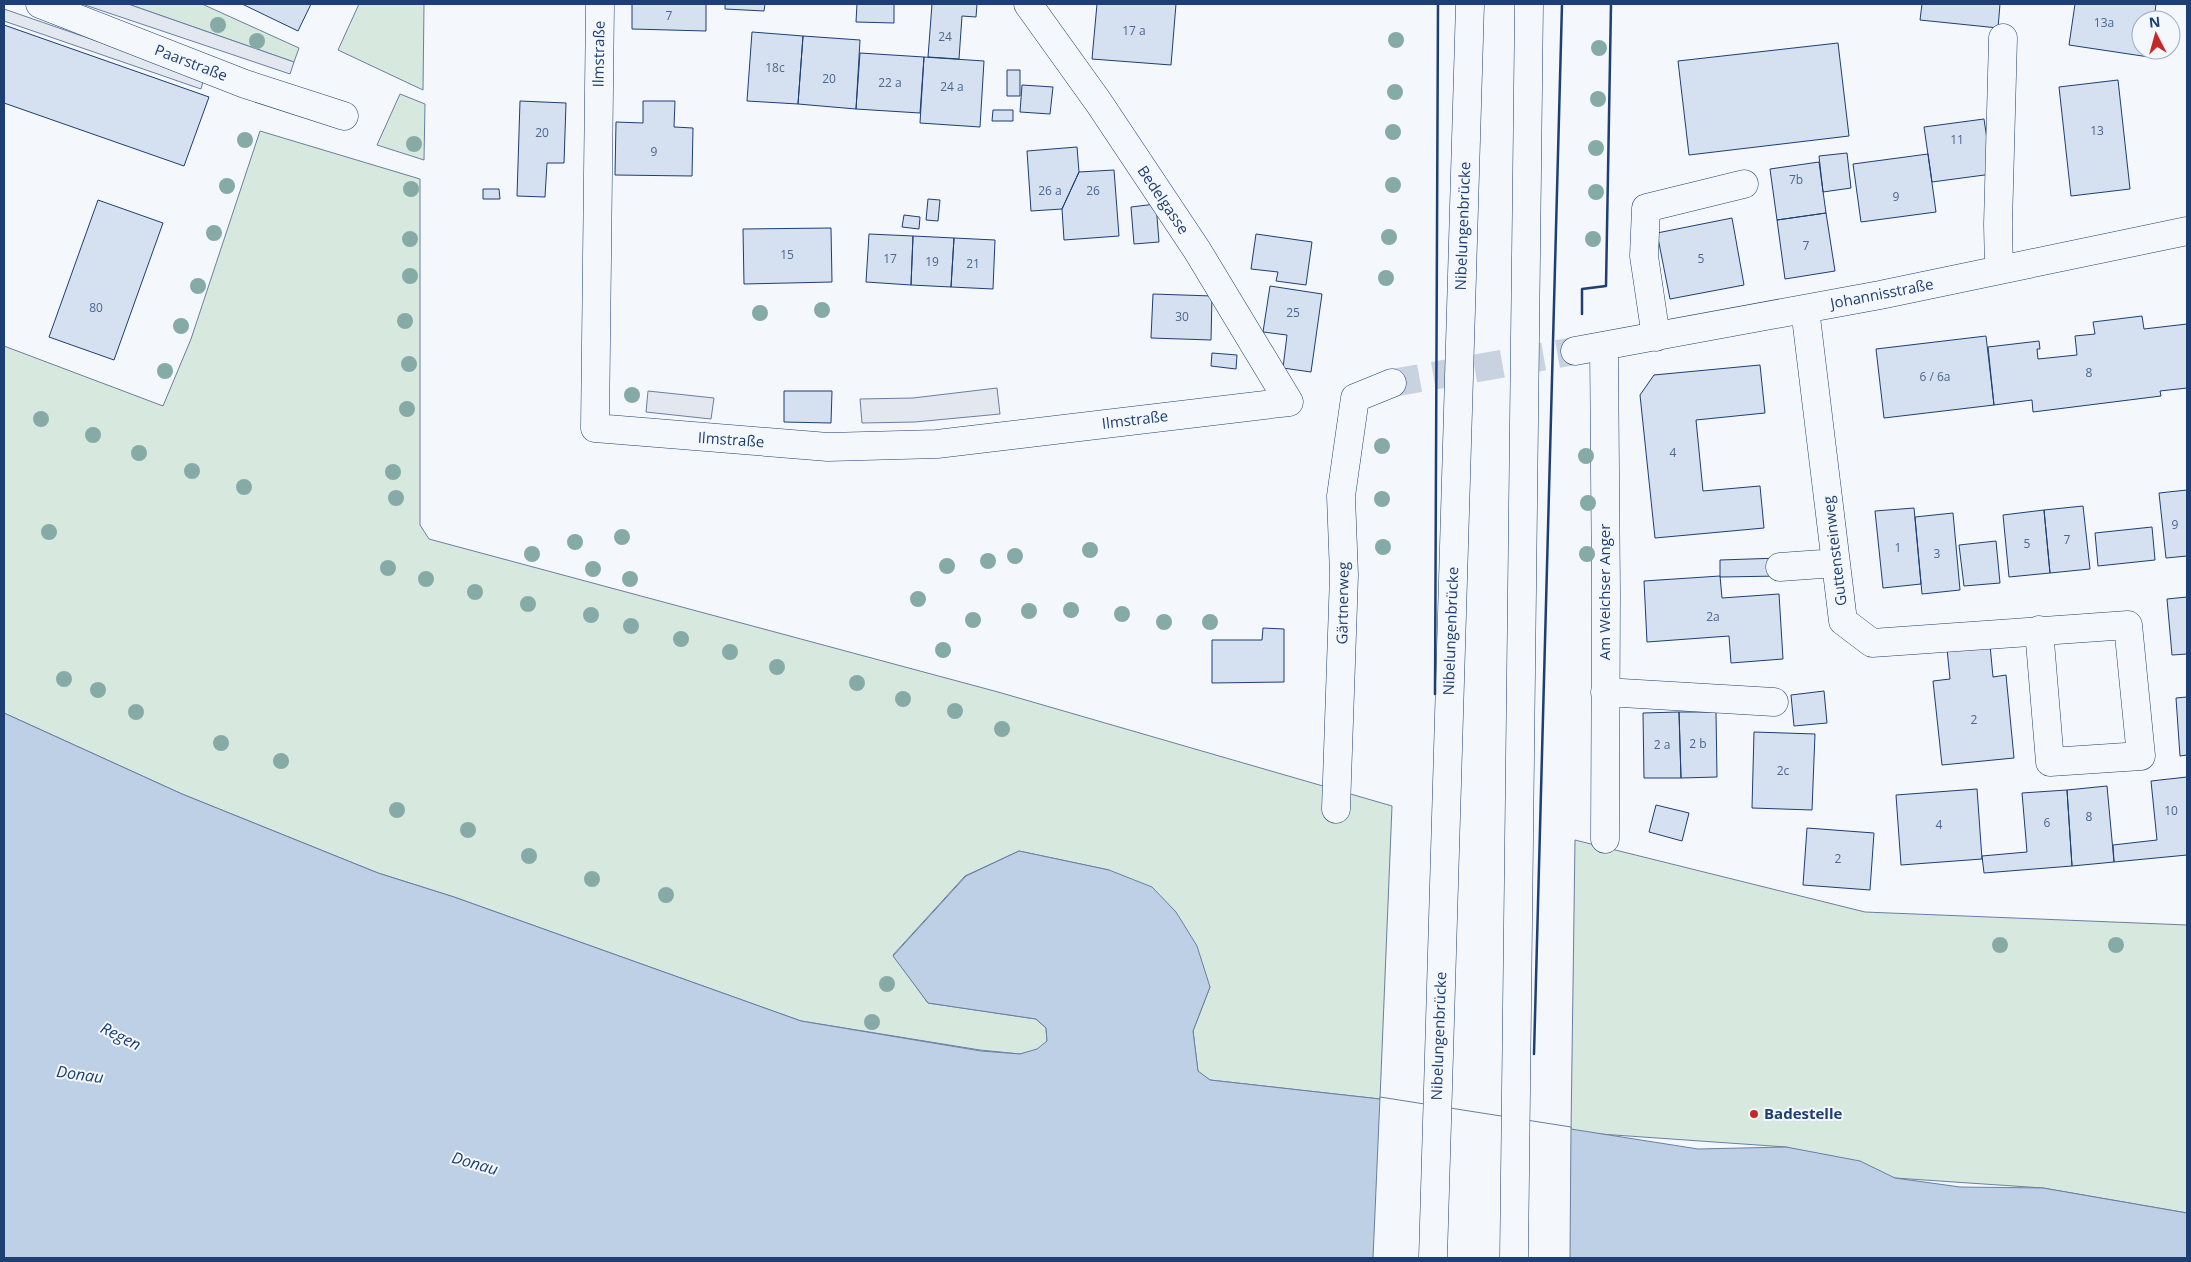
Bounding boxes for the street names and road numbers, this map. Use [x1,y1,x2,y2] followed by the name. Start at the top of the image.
[587,21,609,87] street label: Ilmstraße
[152,39,231,85] street label: Paarstraße
[1134,161,1194,238] street label: Bedelgasse
[1450,161,1474,291] street label: Nibelungenbrücke
[1827,273,1935,313] street label: Johannisstraße
[1101,405,1169,433] street label: Ilmstraße
[697,427,765,451] street label: Ilmstraße
[1817,495,1851,607] street label: Guttensteinweg
[1594,524,1614,660] street label: Am Weichser Anger
[1331,561,1353,644] street label: Gärtnerweg
[1438,566,1462,696] street label: Nibelungenbrücke
[1426,971,1450,1101] street label: Nibelungenbrücke

